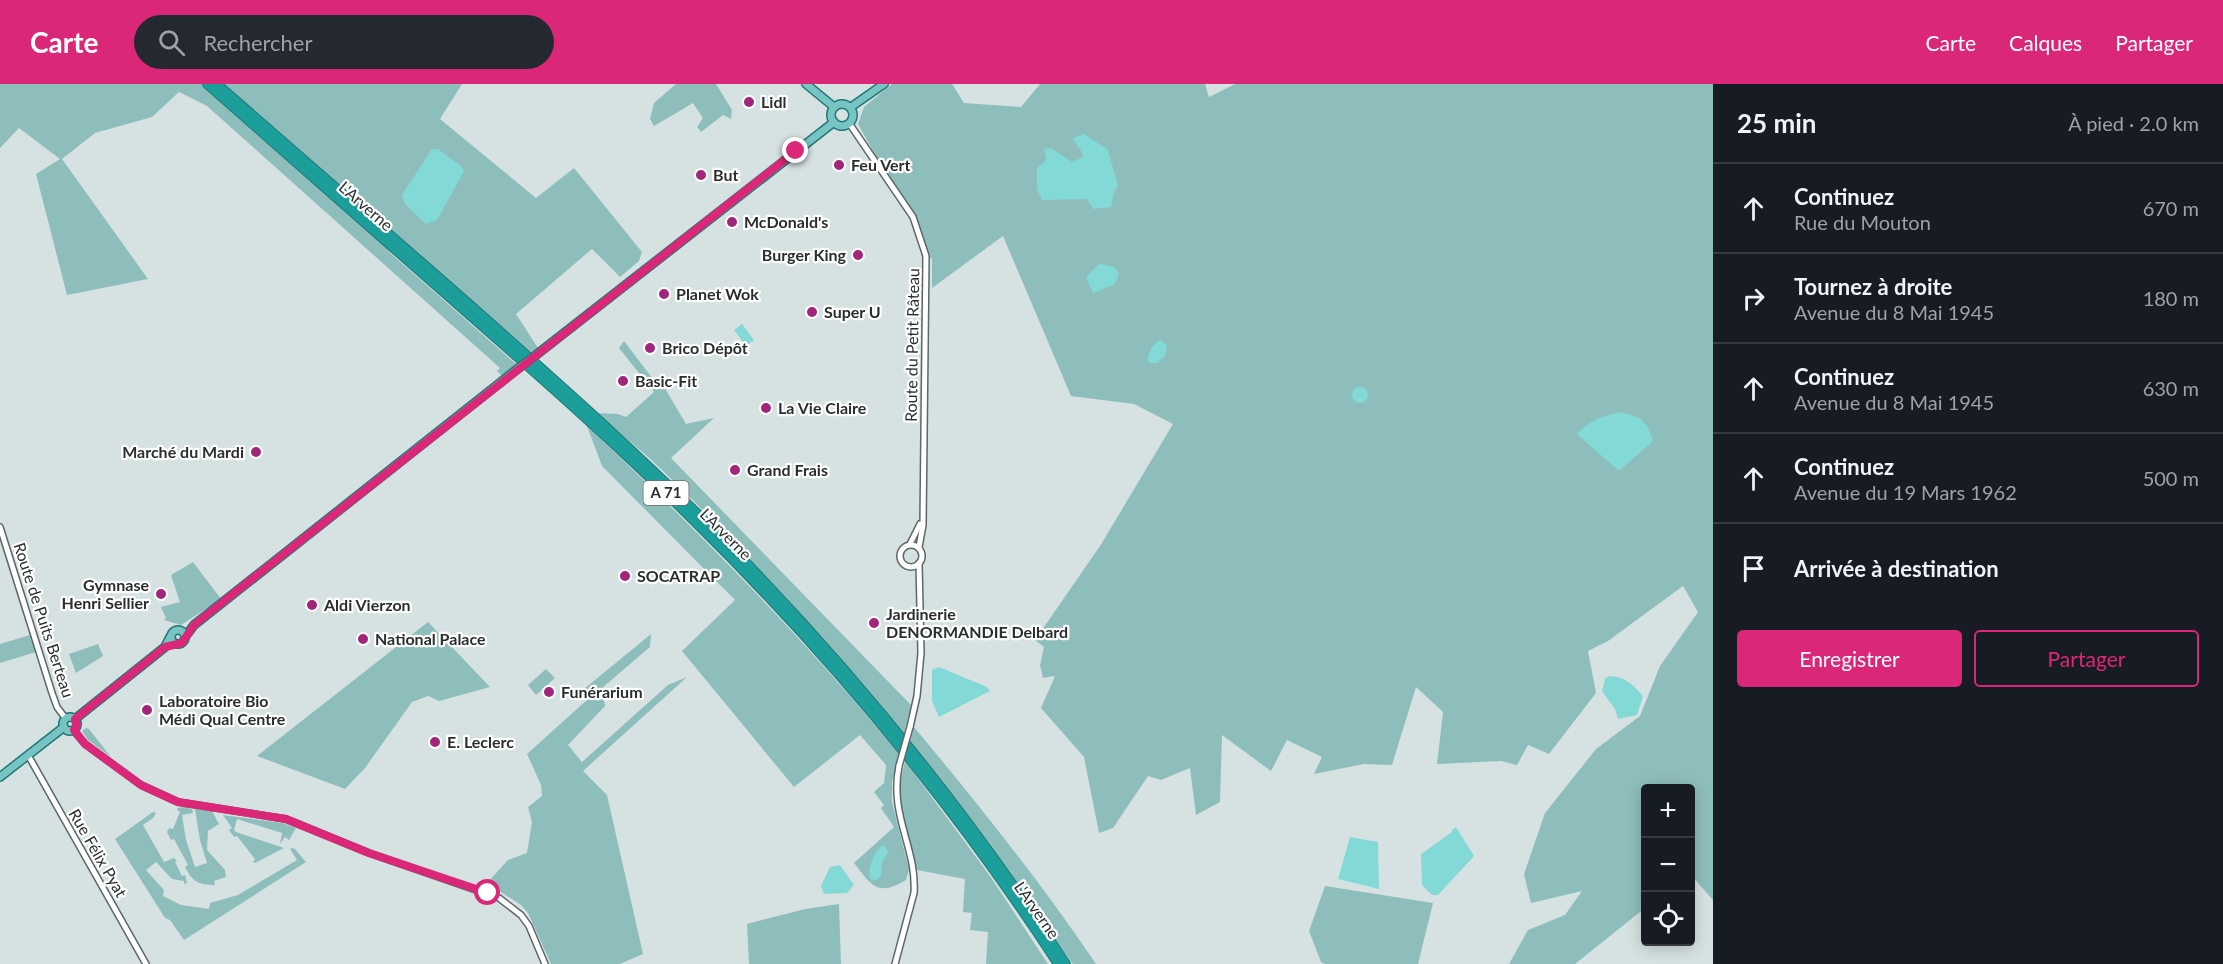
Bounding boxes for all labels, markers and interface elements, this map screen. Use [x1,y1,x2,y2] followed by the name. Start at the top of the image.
[134,15,554,69] search box
[30,25,98,59] text: Carte
[155,26,188,59] icon: search
[203,29,312,56] text: Rechercher
[1925,30,1976,55] text: Carte
[2009,30,2082,55] text: Calques
[2115,30,2193,55] text: Partager
[761,92,786,111] place label: Lidl
[742,95,756,109] marker: Lidl
[1737,107,1817,139] text: 25 min
[2068,111,2199,135] text: À pied · 2.0 km
[782,137,808,163] route end
[851,155,911,174] place label: Feu Vert
[832,158,846,172] marker: Feu Vert
[713,165,738,184] place label: But
[694,168,708,182] marker: But
[335,177,397,234] street label: L'Arverne
[1794,183,1894,210] text: Continuez
[1737,192,1770,225] icon: ahead
[2143,196,2199,220] text: 670 m
[1794,210,1931,234] text: Rue du Mouton
[744,212,828,231] place label: McDonald's
[725,215,739,229] marker: McDonald's
[762,245,847,264] place label: Burger King
[851,248,865,262] marker: Burger King
[901,268,922,422] street label: Route du Petit Râteau
[1794,273,1952,300] text: Tournez à droite
[1737,282,1770,315] icon: right
[676,284,759,303] place label: Planet Wok
[2143,286,2199,310] text: 180 m
[657,287,671,301] marker: Planet Wok
[1794,300,1994,324] text: Avenue du 8 Mai 1945
[824,302,881,321] place label: Super U
[805,305,819,319] marker: Super U
[662,338,748,357] place label: Brico Dépôt
[643,341,657,355] marker: Brico Dépôt
[1794,363,1894,390] text: Continuez
[635,371,697,390] place label: Basic-Fit
[1737,372,1770,405] icon: ahead
[616,374,630,388] marker: Basic-Fit
[2143,376,2199,400] text: 630 m
[1794,390,1994,414] text: Avenue du 8 Mai 1945
[778,398,867,417] place label: La Vie Claire
[759,401,773,415] marker: La Vie Claire
[122,442,244,461] place label: Marché du Mardi
[249,445,263,459] marker: Marché du Mardi
[1794,453,1894,480] text: Continuez
[747,460,828,479] place label: Grand Frais
[1737,462,1770,495] icon: ahead
[728,463,742,477] marker: Grand Frais
[2143,466,2199,490] text: 500 m
[1794,480,2017,504] text: Avenue du 19 Mars 1962
[644,481,688,505] road number: A 71
[697,504,756,563] street label: L'Arverne
[10,540,79,700] street label: Route de Puits Berteau
[1737,552,1770,585] icon: arrive
[1794,555,1999,582] text: Arrivée à destination
[637,566,720,585] place label: SOCATRAP
[618,569,632,583] marker: SOCATRAP
[62,575,149,612] place label: Gymnase Henri Sellier
[154,587,168,601] marker: Gymnase Henri Sellier
[323,595,411,614] place label: Aldi Vierzon
[305,598,319,612] marker: Aldi Vierzon
[886,604,1068,641] place label: Jardinerie DENORMANDIE Delbard
[867,616,881,630] marker: Jardinerie DENORMANDIE Delbard
[375,629,486,648] place label: National Palace
[1737,630,1962,687] button: Enregistrer
[1974,630,2199,687] button: Partager
[356,632,370,646] marker: National Palace
[561,682,643,701] place label: Funérarium
[542,685,556,699] marker: Funérarium
[159,691,286,728] place label: Laboratoire Bio Médi Qual Centre
[140,703,154,717] marker: Laboratoire Bio Médi Qual Centre
[447,732,514,751] place label: E. Leclerc
[428,735,442,749] marker: E. Leclerc
[1641,784,1695,946] map controls
[1641,784,1695,838] button: +
[65,805,132,901] street label: Rue Félix Pyat
[1641,838,1695,892] button: −
[1011,878,1064,942] street label: L'Arverne
[474,879,500,905] route start
[1641,892,1695,946] button: locate

